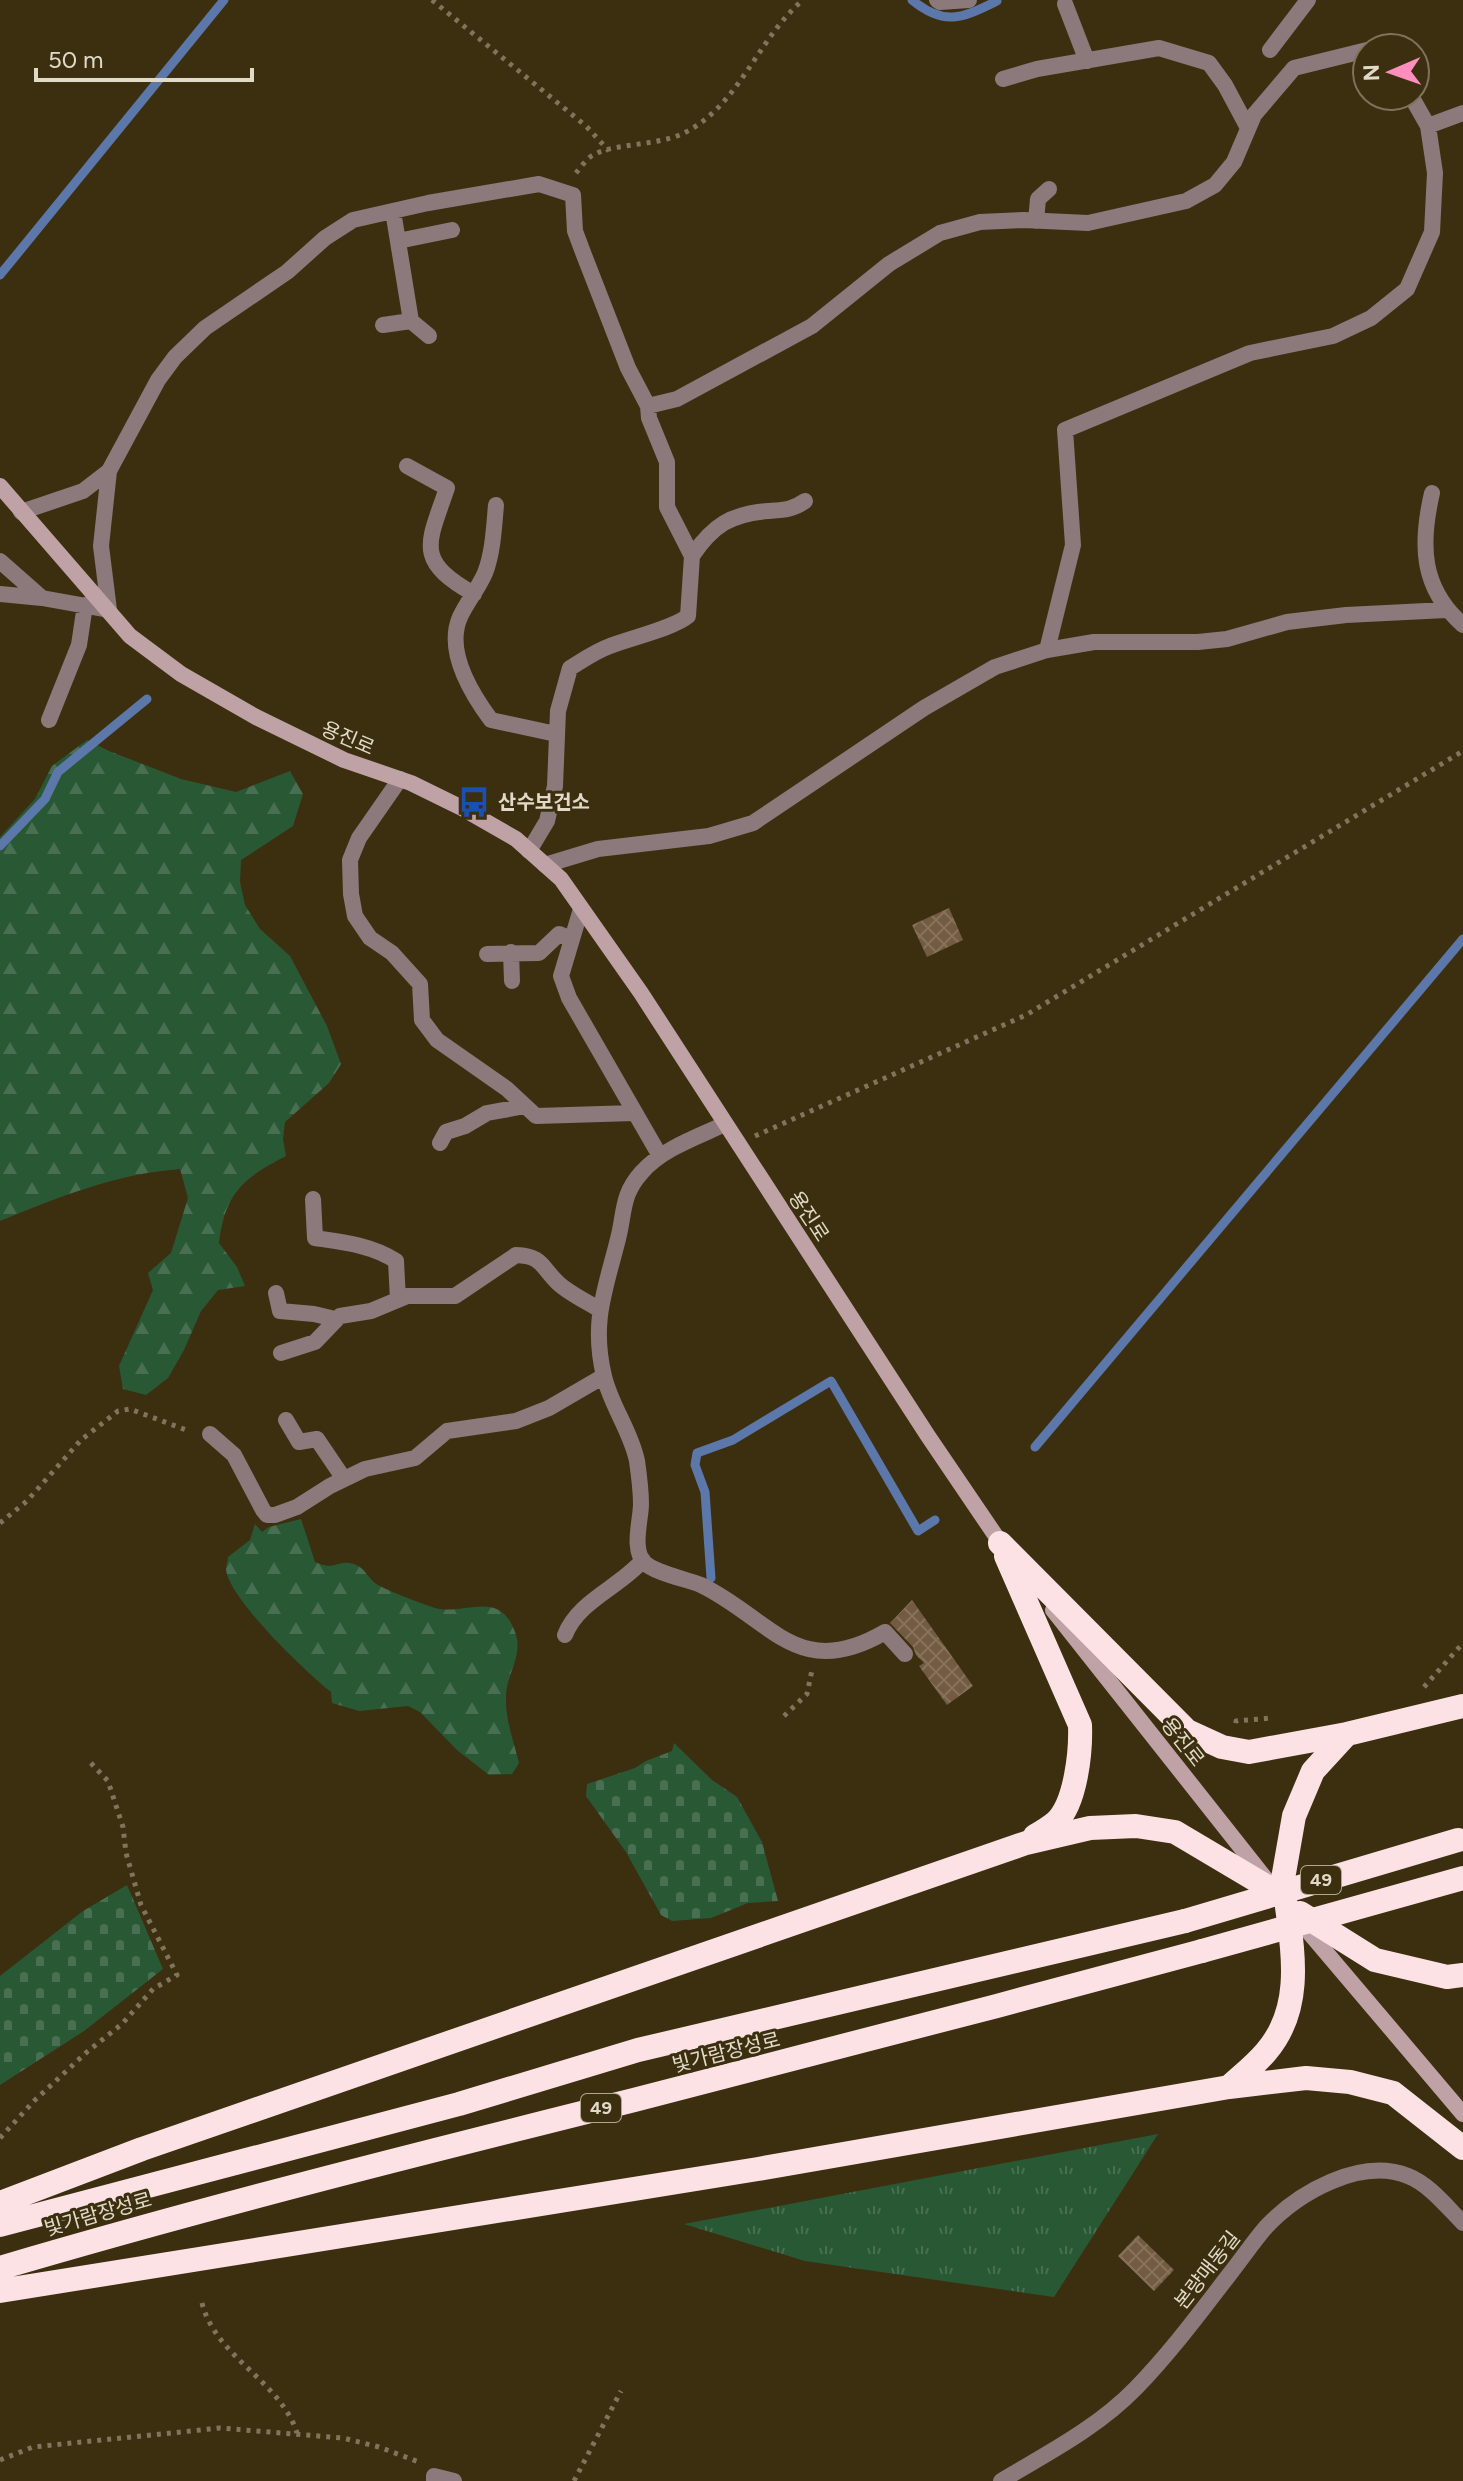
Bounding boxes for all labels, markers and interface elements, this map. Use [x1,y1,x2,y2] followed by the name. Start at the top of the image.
[36,32,252,82] scale bar
[1351,32,1431,112] north arrow
[48,45,104,74] text: 50 m
[1358,64,1385,82] text: N
[318,716,378,760] street label: 용진로
[457,785,491,819] bus stop icon: 산수보건소
[498,790,590,814] place label: 산수보건소
[784,1186,834,1246] street label: 용진로
[1157,1713,1209,1771] street label: 용진로
[1301,1866,1341,1894] road number: 49
[670,2027,782,2077] street label: 빛가람장성로
[581,2094,621,2122] road number: 49
[42,2187,154,2241] street label: 빛가람장성로
[1169,2226,1245,2314] street label: 본량매동길

